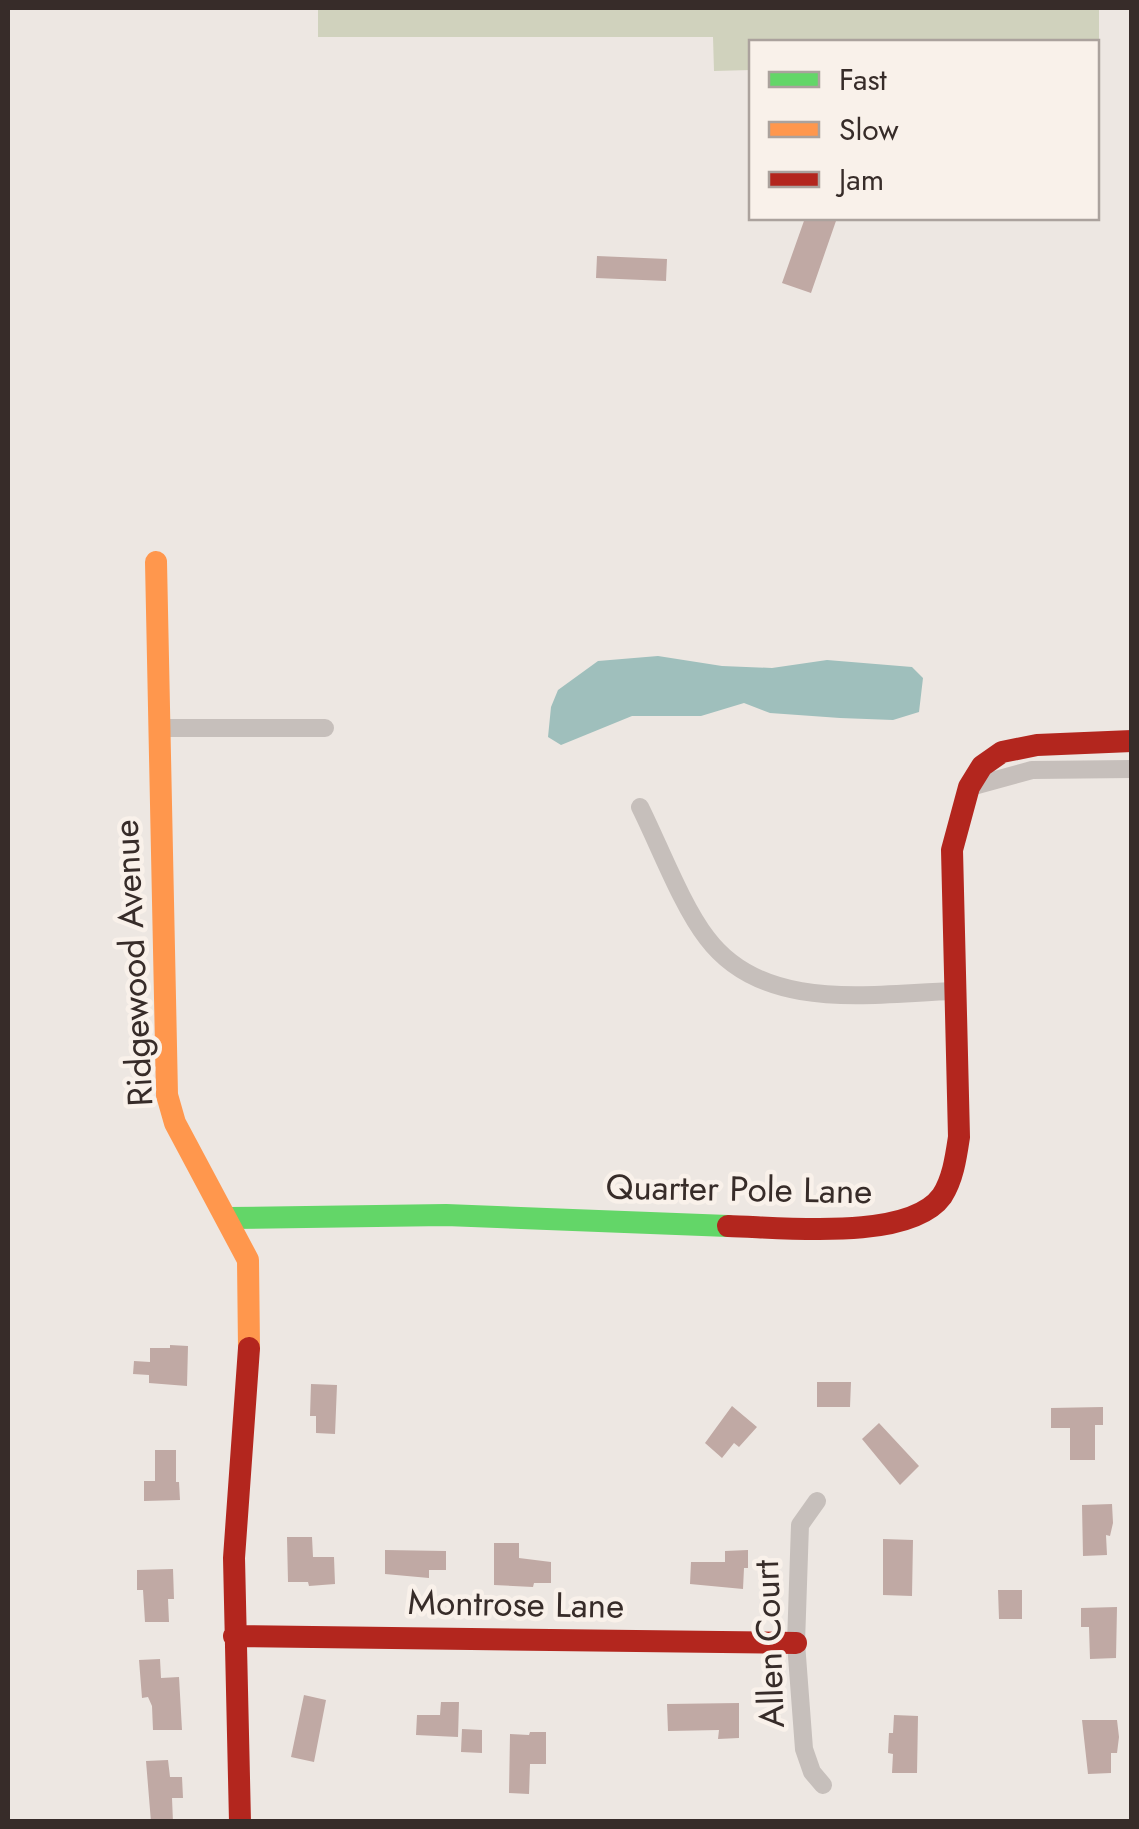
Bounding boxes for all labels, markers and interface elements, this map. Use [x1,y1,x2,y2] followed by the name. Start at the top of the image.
[749,40,1099,220] legend
[839,58,888,101] text: Fast
[839,108,899,151] text: Slow
[835,158,884,201] text: Jam
[101,818,165,1108] street label: Ridgewood Avenue
[605,1162,873,1216] street label: Quarter Pole Lane
[741,1559,797,1729] street label: Allen Court
[407,1577,625,1631] street label: Montrose Lane

